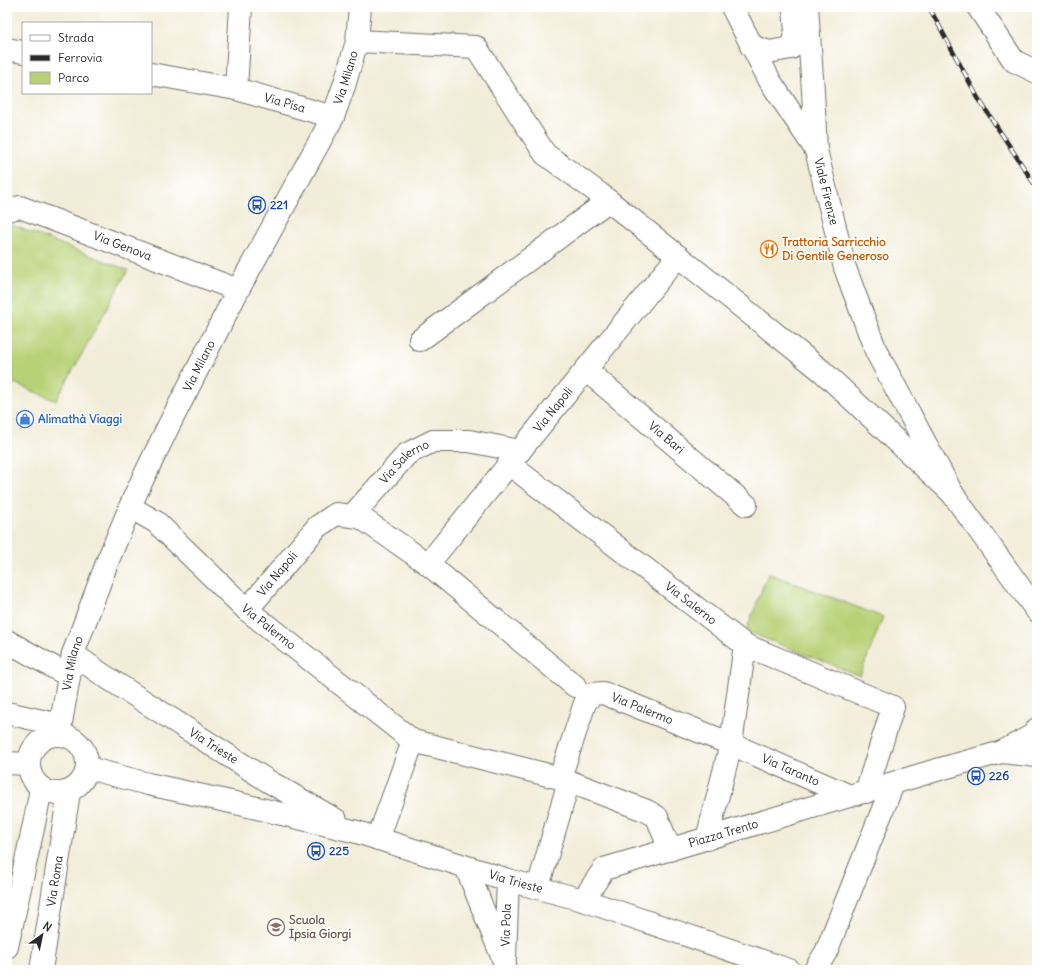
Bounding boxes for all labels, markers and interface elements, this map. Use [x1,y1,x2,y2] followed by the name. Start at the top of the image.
[22,22,152,94] legend
[58,30,94,45] text: Strada
[330,49,361,107] street label: Via Milano
[58,50,103,65] text: Ferrovia
[58,70,90,85] text: Parco
[262,90,307,116] street label: Via Pisa
[811,156,842,227] street label: Viale Firenze
[247,195,267,215] bus stop icon: 221
[270,197,288,212] place label: 221
[91,228,154,264] street label: Via Genova
[782,234,889,263] place label: Trattoria Sarricchio Di Gentile Generoso
[759,239,779,259] restaurant icon: Trattoria Sarricchio Di Gentile Generoso
[179,337,218,394] street label: Via Milano
[530,384,576,435] street label: Via Napoli
[15,409,35,429] shop icon: Alimathà Viaggi
[38,411,123,427] place label: Alimathà Viaggi
[646,418,688,457] street label: Via Bari
[376,436,432,487] street label: Via Salerno
[254,548,300,599] street label: Via Napoli
[662,578,720,628] street label: Via Salerno
[238,601,299,653] street label: Via Palermo
[59,634,86,692] street label: Via Milano
[609,689,676,727] street label: Via Palermo
[186,724,241,767] street label: Via Trieste
[760,750,822,789] street label: Via Taranto
[966,766,986,786] bus stop icon: 226
[989,768,1009,783] place label: 226
[687,815,760,850] street label: Piazza Trento
[306,841,326,861] bus stop icon: 225
[329,843,349,858] place label: 225
[43,854,66,908] street label: Via Roma
[487,866,545,896] street label: Via Trieste
[497,903,514,947] street label: Via Pola
[289,912,351,942] place label: Scuola Ipsia Giorgi
[22,915,62,955] north arrow
[266,917,286,937] school or university icon: Scuola Ipsia Giorgi
[40,919,54,935] text: N

